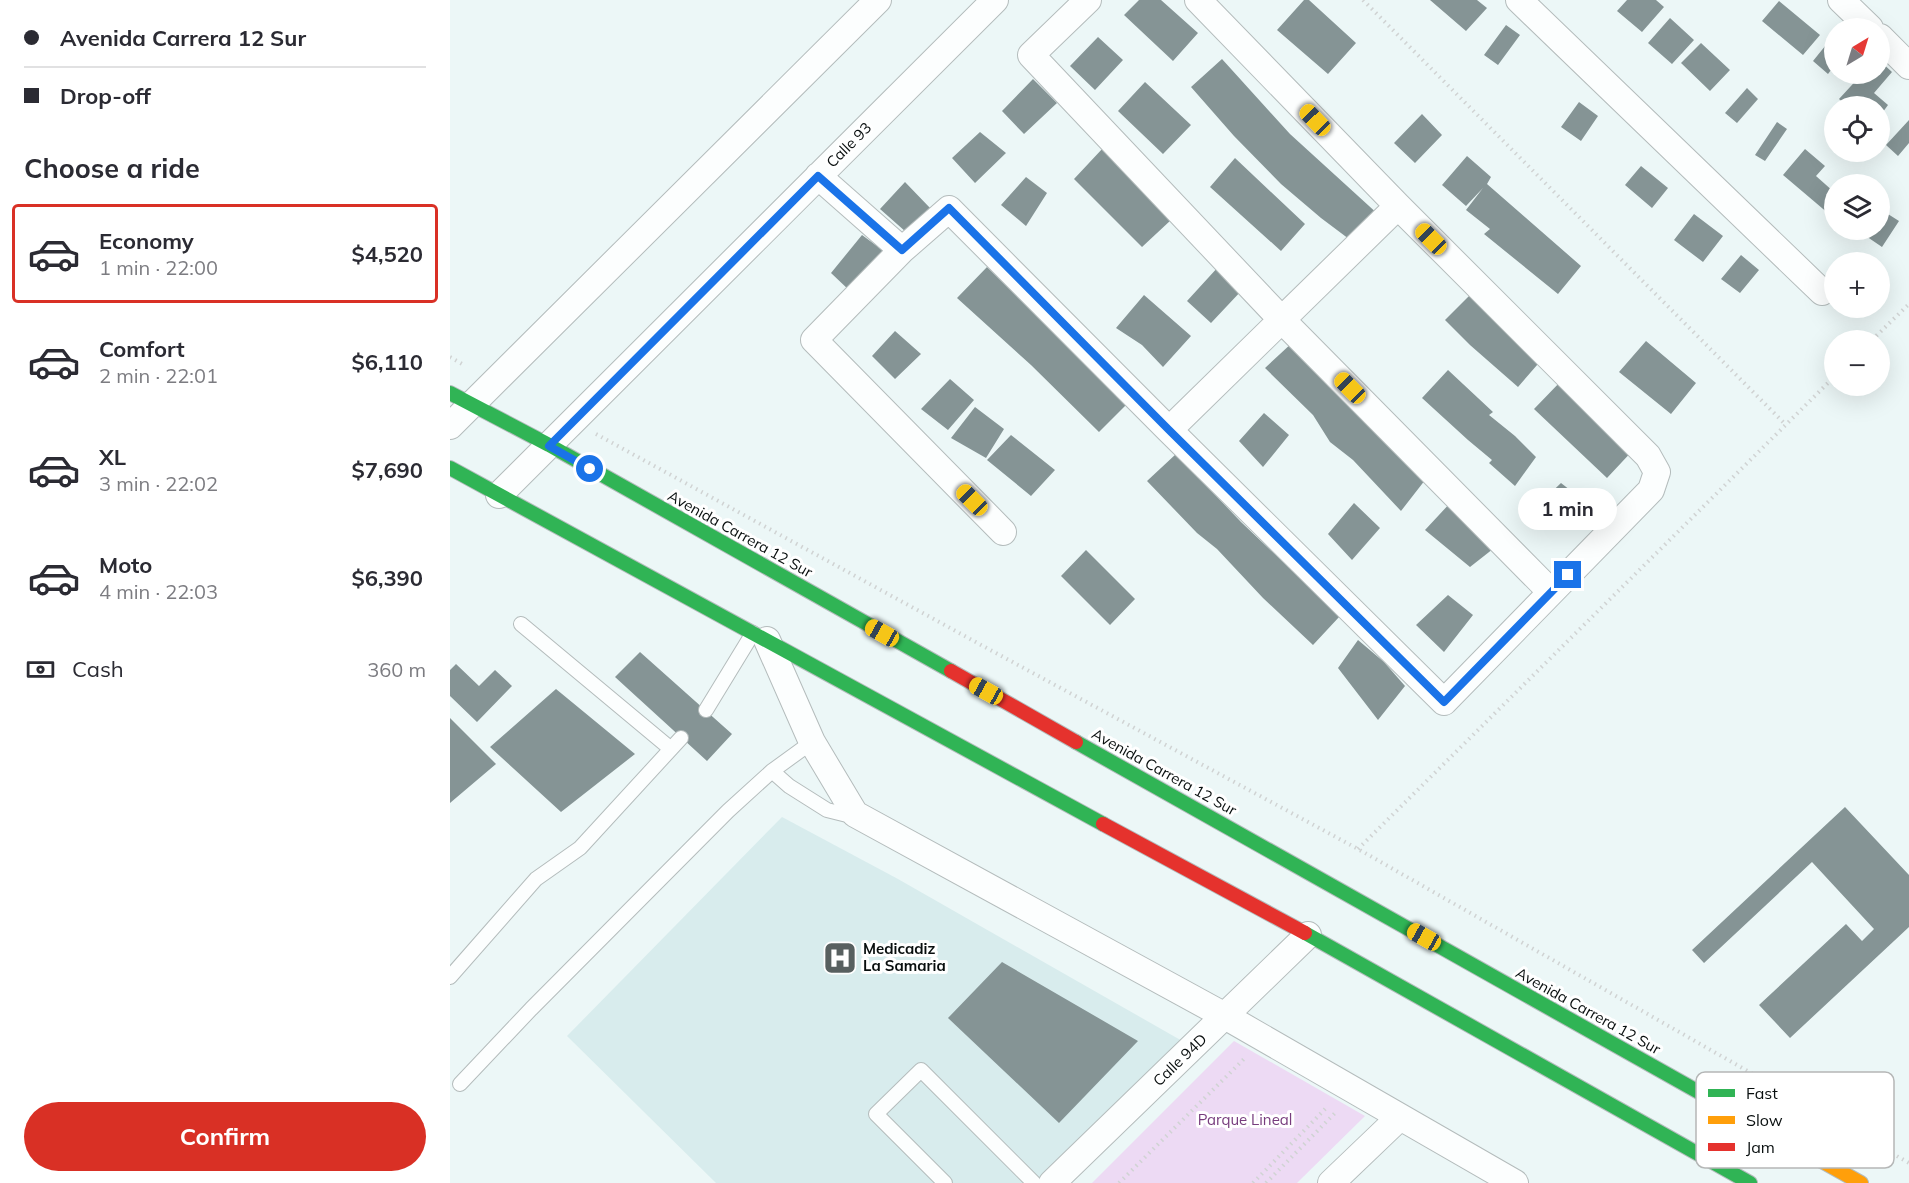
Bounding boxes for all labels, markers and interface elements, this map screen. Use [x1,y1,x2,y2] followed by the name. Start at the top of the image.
[1824,18,1890,84] north arrow
[1824,18,1890,396] map controls
[60,24,306,52] text: Avenida Carrera 12 Sur
[60,82,151,110] text: Drop-off
[1824,96,1890,162] button: locate
[1296,101,1334,139] car
[822,118,875,171] street label: Calle 93
[24,151,200,185] text: Choose a ride
[1824,174,1890,240] button: layers
[1412,220,1450,258] car
[27,227,81,281] icon: car
[99,227,194,255] text: Economy
[352,240,423,268] text: $4,520
[1824,252,1890,318] button: +
[99,255,218,280] text: 1 min · 22:00
[1824,330,1890,396] button: −
[27,335,81,389] icon: car
[99,335,185,363] text: Comfort
[352,348,423,376] text: $6,110
[99,363,218,388] text: 2 min · 22:01
[1331,369,1369,407] car
[27,443,81,497] icon: car
[99,443,126,471] text: XL
[576,455,603,482] route start
[352,456,423,484] text: $7,690
[99,471,218,496] text: 3 min · 22:02
[953,481,991,519] car
[665,486,816,582] street label: Avenida Carrera 12 Sur
[1518,488,1618,530] callout: 1 min
[1541,496,1594,521] text: 1 min
[27,551,81,605] icon: car
[99,551,152,579] text: Moto
[1554,561,1581,588] route end
[352,564,423,592] text: $6,390
[99,579,218,604] text: 4 min · 22:03
[862,616,902,650] car
[24,653,57,686] icon: cash
[72,655,124,683] text: Cash
[367,657,426,682] text: 360 m
[966,674,1006,708] car
[1089,724,1240,820] street label: Avenida Carrera 12 Sur
[1404,920,1444,954] car
[863,939,946,975] place label: Medicadiz La Samaria
[822,940,858,976] hospital icon: Medicadiz La Samaria
[1513,963,1664,1059] street label: Avenida Carrera 12 Sur
[1149,1029,1211,1090] street label: Calle 94D
[1696,1072,1894,1168] legend
[1746,1083,1778,1103] text: Fast
[24,1102,426,1171] button: Confirm
[1198,1110,1292,1129] park label: Parque Lineal
[1746,1110,1783,1130] text: Slow
[1746,1137,1775,1157] text: Jam

